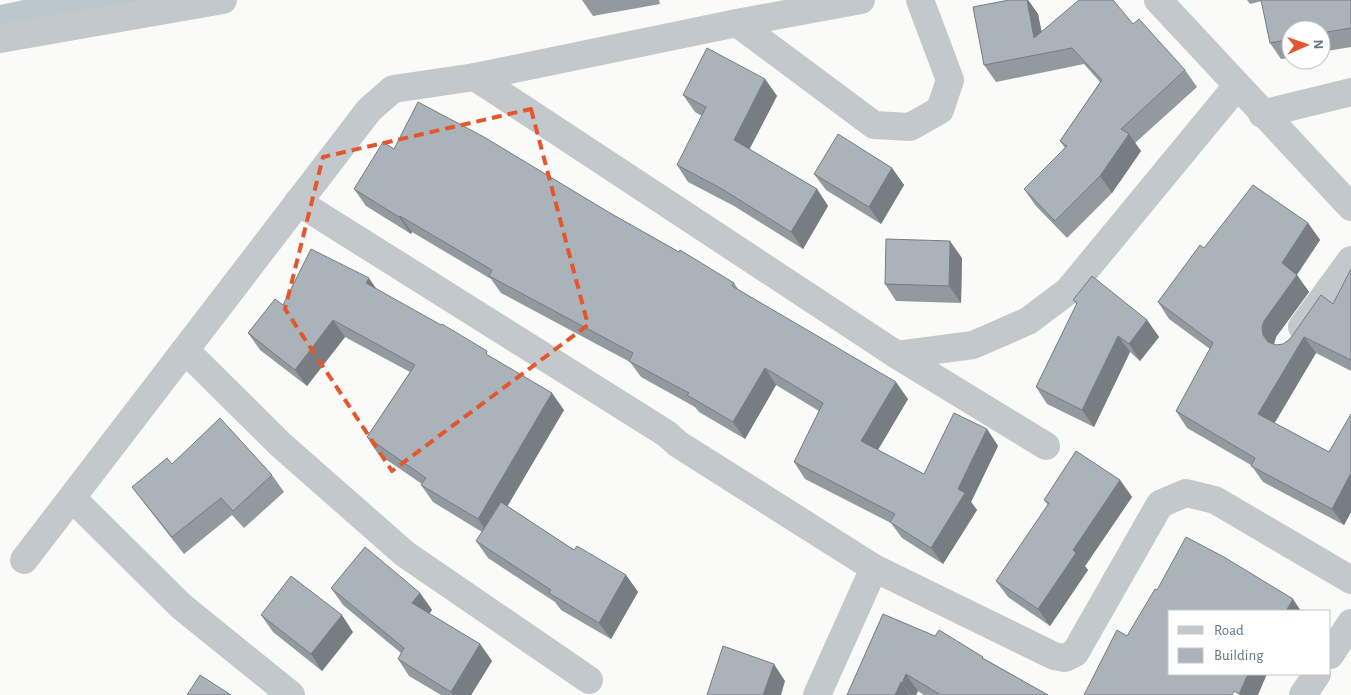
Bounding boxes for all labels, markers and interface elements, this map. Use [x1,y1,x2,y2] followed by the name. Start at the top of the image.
[1281,20,1331,70] north arrow
[1311,39,1325,50] text: N
[1168,610,1331,675] legend
[1214,623,1244,638] text: Road
[1214,648,1264,663] text: Building

